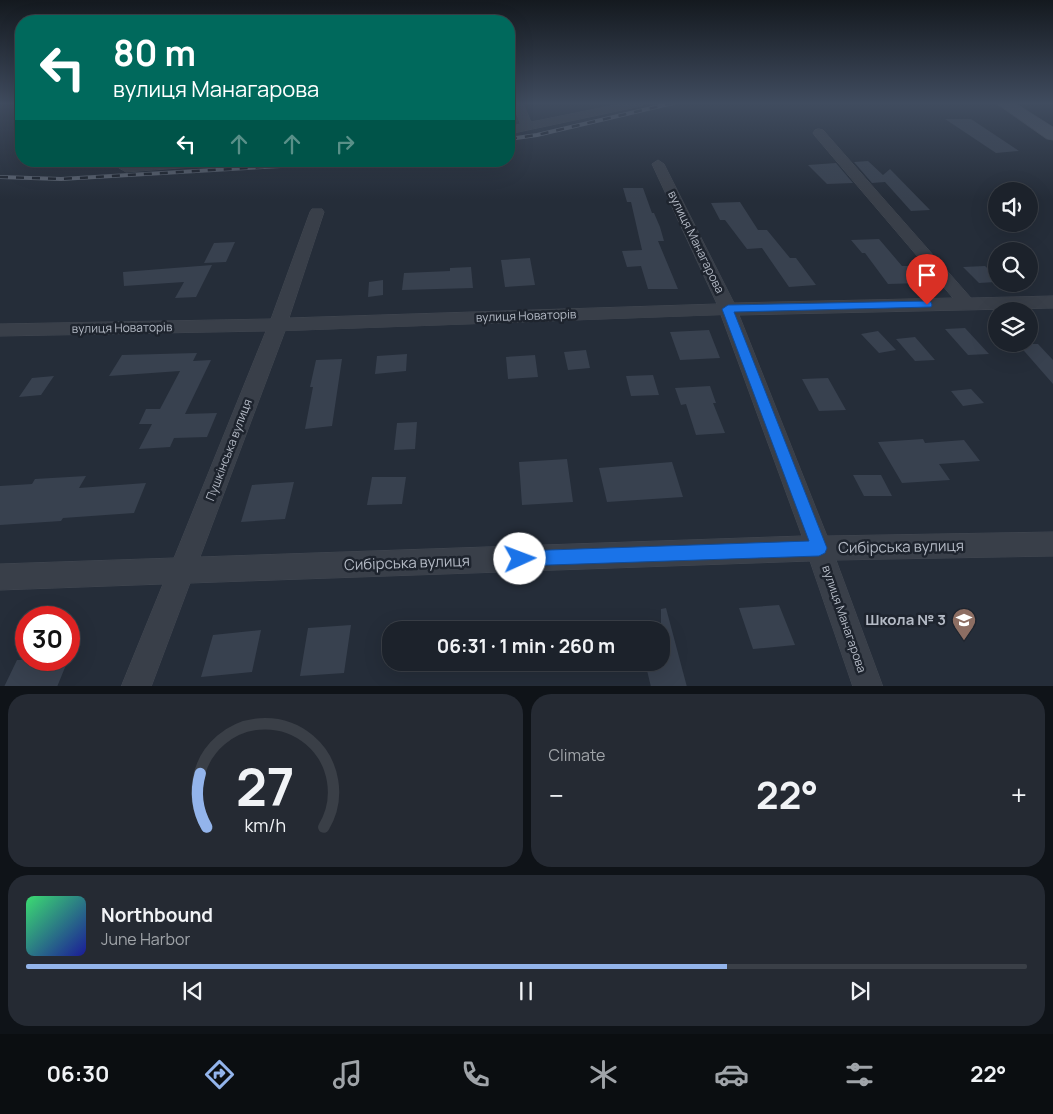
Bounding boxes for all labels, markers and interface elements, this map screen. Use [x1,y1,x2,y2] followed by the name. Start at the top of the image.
[113,29,196,77] text: 80 m
[30,35,95,100] icon: left
[113,74,319,104] text: вулиця Манагарова
[172,130,200,158] icon: left
[225,130,253,158] icon: ahead
[278,130,306,158] icon: ahead
[331,130,359,158] icon: right
[988,182,1038,352] map controls
[988,182,1038,232] button: sound
[664,187,729,296] street label: вулиця Манагарова
[988,242,1038,292] button: search
[906,254,948,305] pin
[913,261,941,289] icon: arrive
[988,302,1038,352] button: layers
[475,305,577,326] street label: вулиця Новаторів
[72,318,173,337] street label: вулиця Новаторів
[201,396,256,503] street label: Пушкінська вулиця
[493,532,545,584] position arrow
[838,535,964,558] street label: Сибірська вулиця
[344,550,470,575] street label: Сибірська вулиця
[818,563,871,675] street label: вулиця Манагарова
[15,606,80,671] speed limit sign: 30
[951,607,977,641] school or university icon: Школа № 3
[865,609,946,630] place label: Школа № 3
[437,633,615,659] text: 06:31 · 1 min · 260 m
[549,744,605,766] text: Climate
[236,751,295,822] text: 27
[756,768,818,820] text: 22°
[549,776,564,814] text: −
[1011,776,1027,814] text: +
[244,813,286,837] text: km/h
[101,902,213,928] text: Northbound
[101,928,190,950] text: June Harbor
[179,977,207,1005] icon: previous
[512,977,540,1005] icon: pause
[846,977,874,1005] icon: next
[202,1057,237,1092] icon: directions
[330,1057,365,1092] icon: music
[458,1057,493,1092] icon: phone
[586,1057,621,1092] icon: climate
[714,1057,749,1092] icon: car
[842,1057,877,1092] icon: filters
[46,1059,109,1089] text: 06:30
[970,1059,1006,1089] text: 22°

